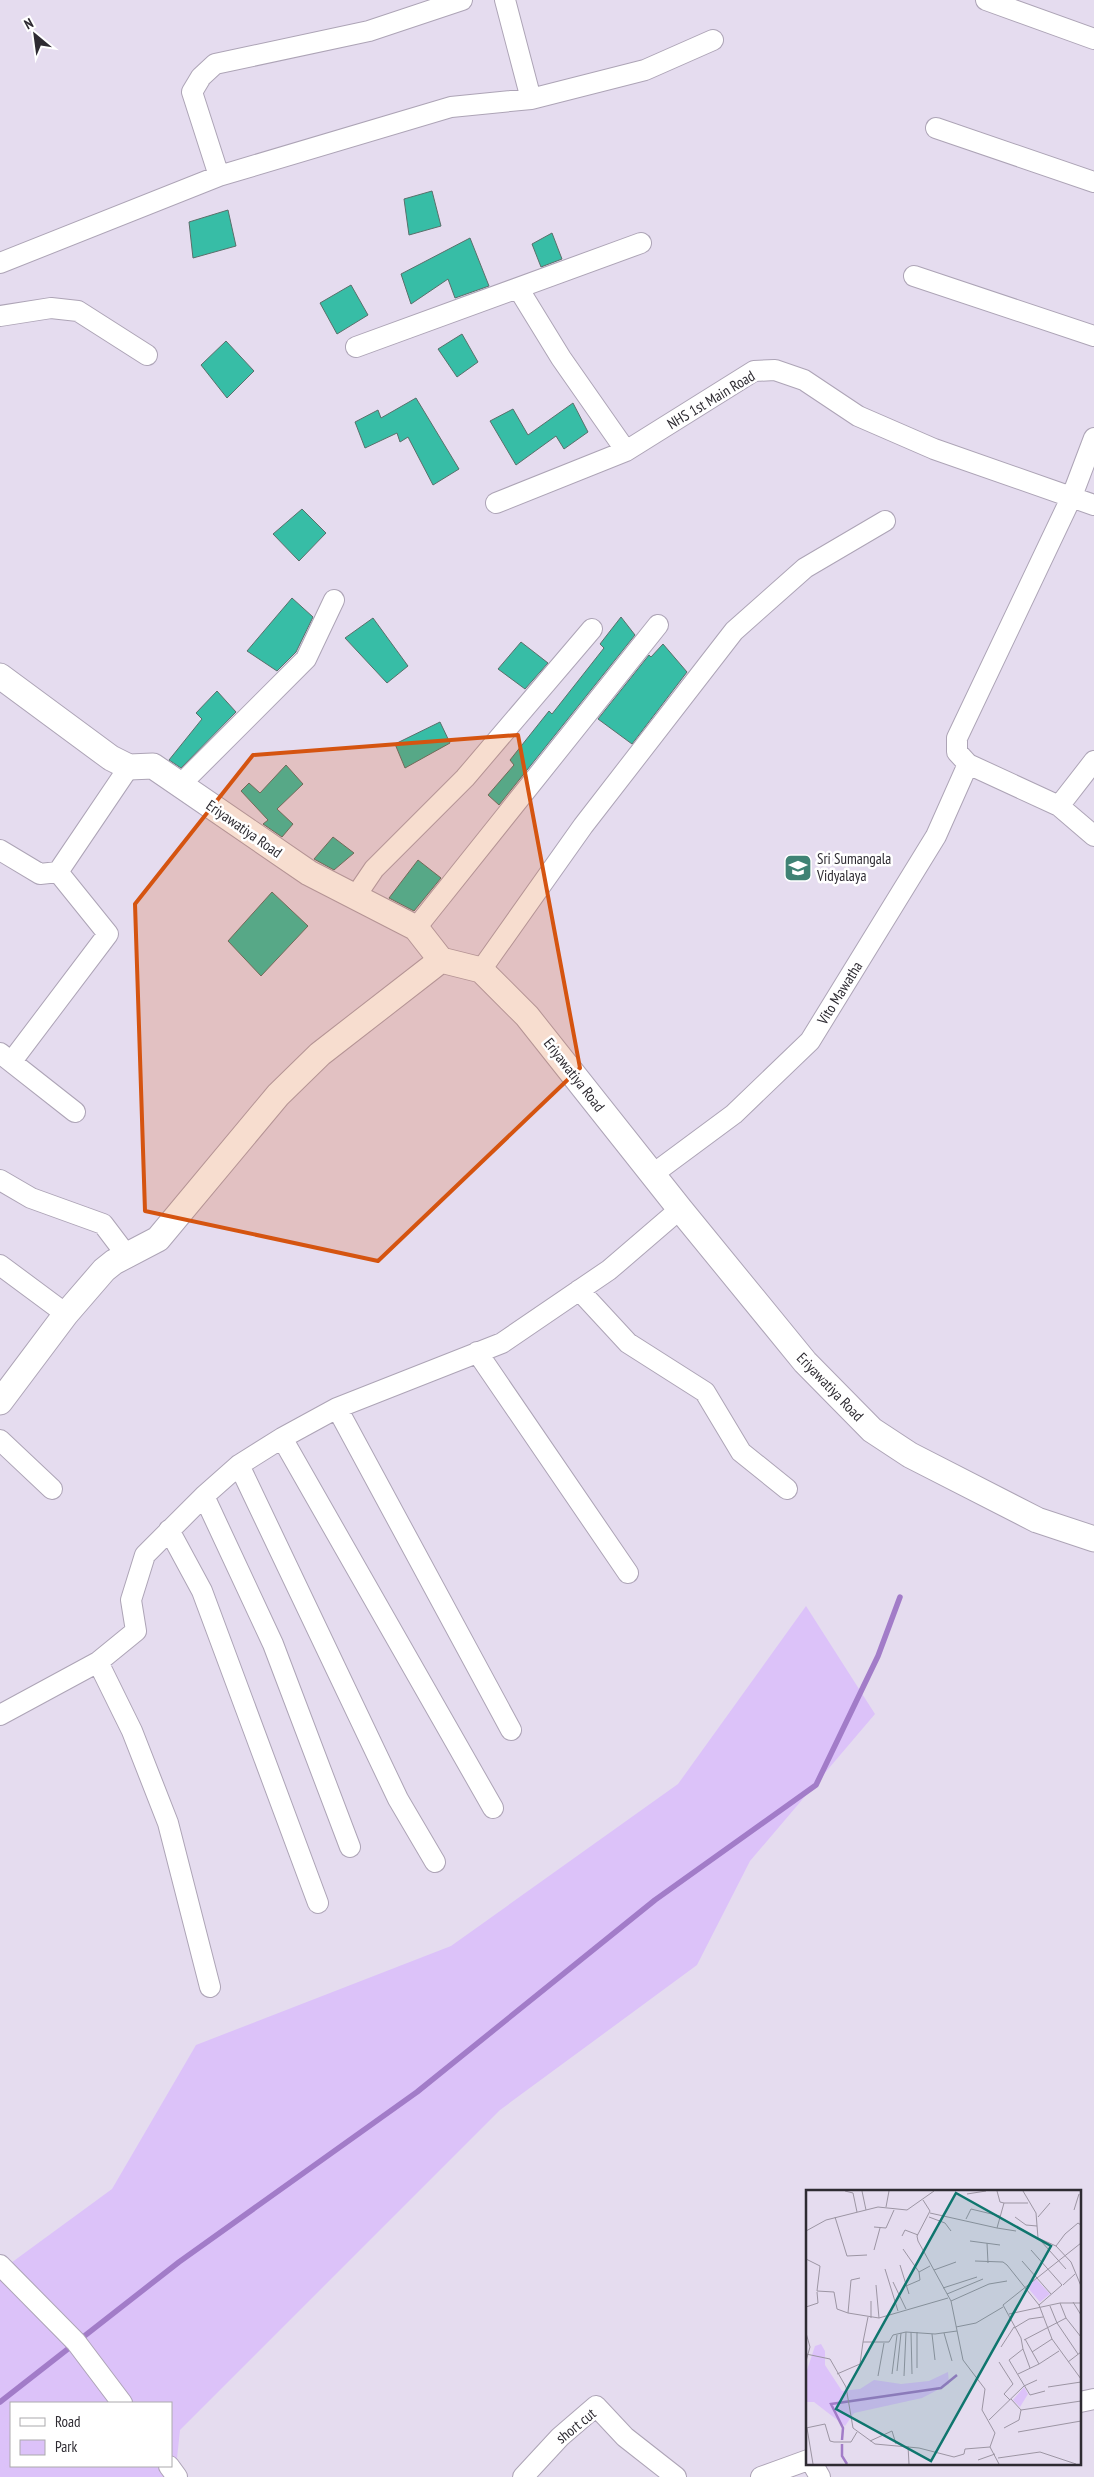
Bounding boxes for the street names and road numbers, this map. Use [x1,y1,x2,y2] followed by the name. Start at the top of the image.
[663,366,758,433] street label: NHS 1st Main Road
[203,796,286,862] street label: Eriyawatiya Road
[812,958,866,1029] street label: Vito Mawatha
[540,1034,609,1115] street label: Eriyawatiya Road
[793,1348,868,1425] street label: Eriyawatiya Road
[552,2404,600,2447] street label: short cut

